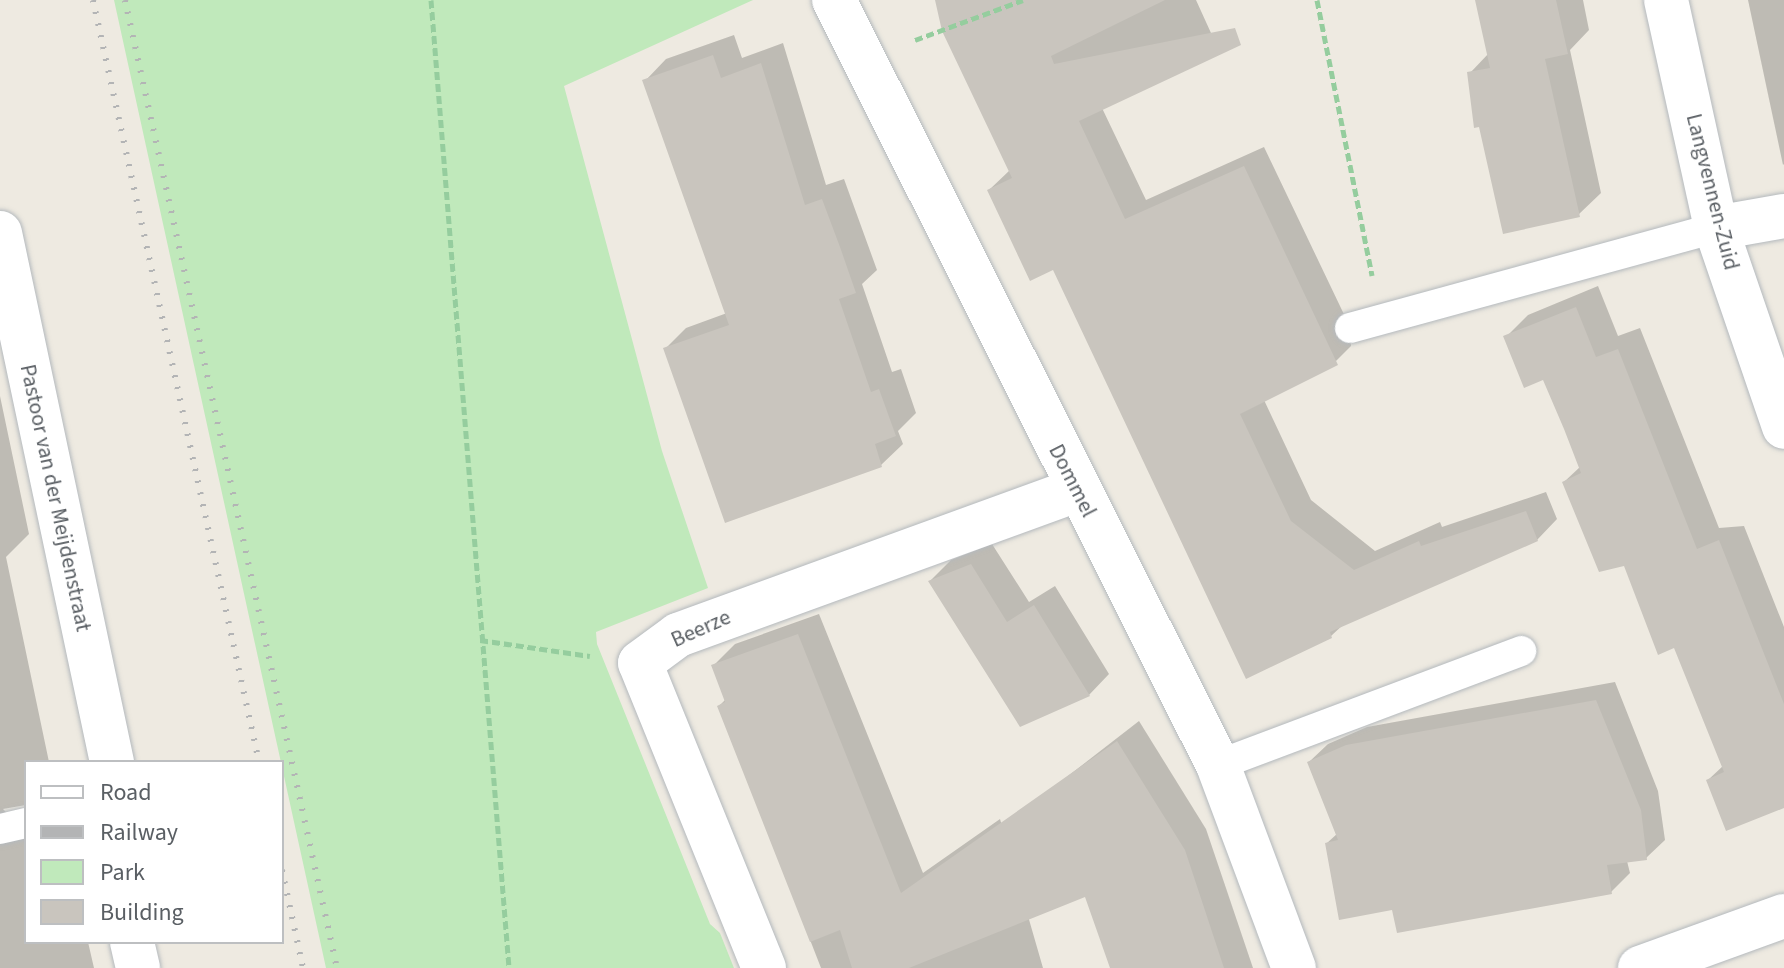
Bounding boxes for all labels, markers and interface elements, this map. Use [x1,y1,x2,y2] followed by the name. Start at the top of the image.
[1680,111,1744,273] street label: Langvennen-Zuid
[14,362,96,634] street label: Pastoor van der Meijdenstraat
[1042,440,1102,522] street label: Dommel
[667,604,735,654] street label: Beerze
[24,760,284,944] legend
[100,775,152,810] text: Road
[100,815,178,850] text: Railway
[100,855,145,890] text: Park
[100,895,184,930] text: Building

